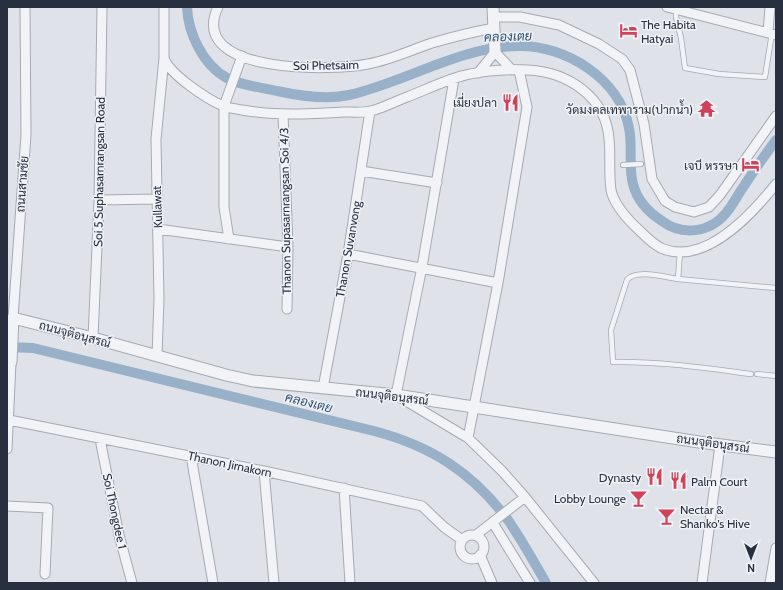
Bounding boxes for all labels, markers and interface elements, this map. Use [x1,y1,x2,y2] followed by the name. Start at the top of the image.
[641,17,696,46] place label: The Habita Hatyai
[618,21,638,41] hotel icon: The Habita Hatyai
[484,27,533,45] water label: คลองเตย
[293,57,359,73] street label: Soi Phetsaim
[453,92,497,110] place label: เมี่ยงปลา
[500,92,520,112] restaurant icon: เมี่ยงปลา
[90,97,108,247] street label: Soi 5 Suphasarnrangsan Road
[566,99,693,117] place label: วัดมงคลเทพาราม(ปากน้ำ)
[696,99,716,119] temple icon: วัดมงคลเทพาราม(ปากน้ำ)
[276,128,294,294] street label: Thanon Supasarnrangsan Soi 4/3
[13,155,31,213] street label: ถนนสามชัย
[741,155,761,175] hotel icon: เจบี หรรษา
[684,158,738,173] place label: เจบี หรรษา
[149,186,165,228] street label: Kullawat
[332,199,364,298] street label: Thanon Suvanvong
[37,317,113,353] street label: ถนนจุติอนุสรณ์
[354,384,429,410] street label: ถนนจุติอนุสรณ์
[284,388,335,416] water label: คลองเตย
[675,430,751,458] street label: ถนนจุติอนุสรณ์
[187,448,274,480] street label: Thanon Jirnakorn
[644,467,664,487] restaurant icon: Dynasty
[599,470,641,485] place label: Dynasty
[668,471,688,491] restaurant icon: Palm Court
[100,472,130,550] street label: Soi Thongdee 1
[691,474,747,489] place label: Palm Court
[629,488,649,508] bar icon: Lobby Lounge
[554,491,626,506] place label: Lobby Lounge
[680,502,750,531] place label: Nectar & Shanko's Hive
[657,506,677,526] bar icon: Nectar & Shanko's Hive
[731,538,771,578] north arrow
[747,561,755,575] text: N

